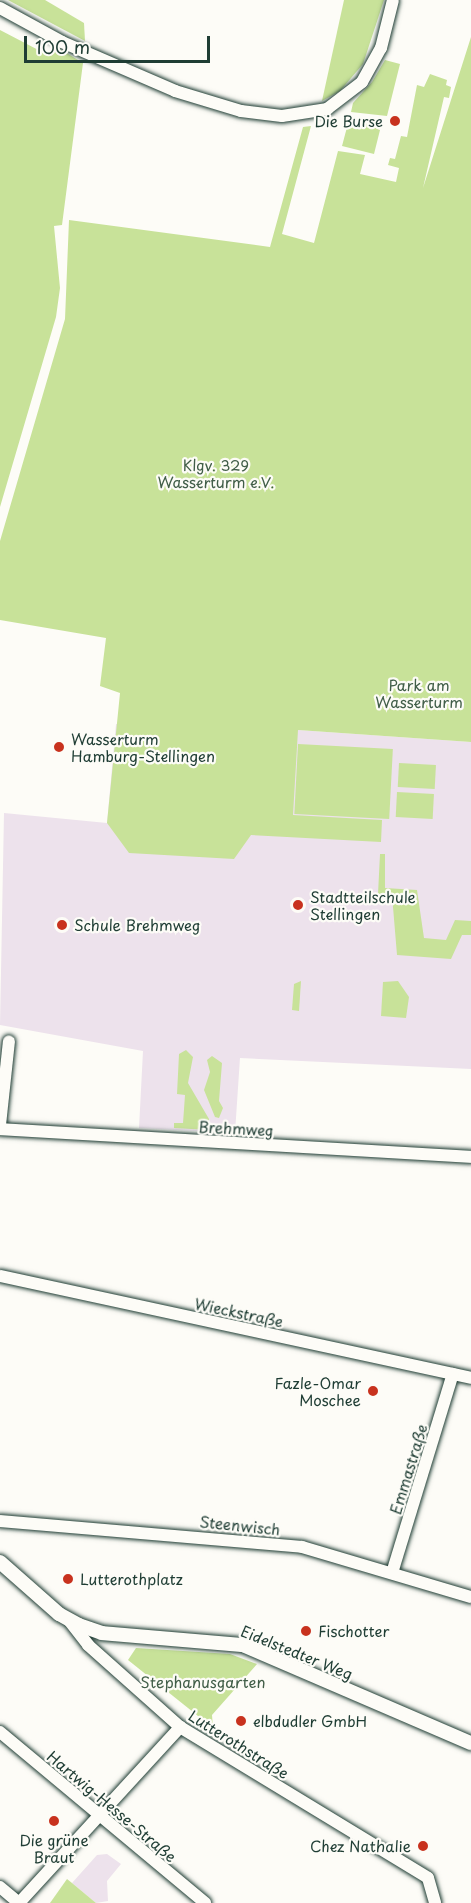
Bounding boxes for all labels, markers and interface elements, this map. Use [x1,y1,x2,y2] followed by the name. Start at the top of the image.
[27,24,213,62] scale bar
[35,33,90,60] text: 100 m
[314,112,383,130] place label: Die Burse
[388,114,402,128] marker: Die Burse
[158,455,274,490] park label: Klgv. 329 Wasserturm e.V.
[375,675,463,710] park label: Park am Wasserturm
[71,729,215,764] place label: Wasserturm Hamburg-Stellingen
[52,740,66,754] marker: Wasserturm Hamburg-Stellingen
[310,887,416,922] place label: Stadtteilschule Stellingen
[291,898,305,912] marker: Stadtteilschule Stellingen
[74,916,201,934] place label: Schule Brehmweg
[55,918,69,932] marker: Schule Brehmweg
[198,1117,274,1139] street label: Brehmweg
[193,1294,285,1330] street label: Wieckstraße
[275,1373,361,1408] place label: Fazle-Omar Moschee
[366,1384,380,1398] marker: Fazle-Omar Moschee
[386,1422,430,1516] street label: Emmastraße
[199,1512,281,1538] street label: Steenwisch
[80,1570,183,1588] place label: Lutterothplatz
[61,1572,75,1586] marker: Lutterothplatz
[238,1621,356,1683] street label: Eidelstedter Weg
[318,1622,389,1640] place label: Fischotter
[299,1624,313,1638] marker: Fischotter
[141,1673,265,1691] park label: Stephanusgarten
[186,1706,292,1782] street label: Lutterothstraße
[253,1712,368,1730] place label: elbdudler GmbH
[234,1714,248,1728] marker: elbdudler GmbH
[44,1747,180,1865] street label: Hartwig-Hesse-Straße
[47,1814,61,1828] marker: Die grüne Braut
[19,1830,89,1865] place label: Die grüne Braut
[309,1837,411,1855] place label: Chez Nathalie
[416,1839,430,1853] marker: Chez Nathalie

